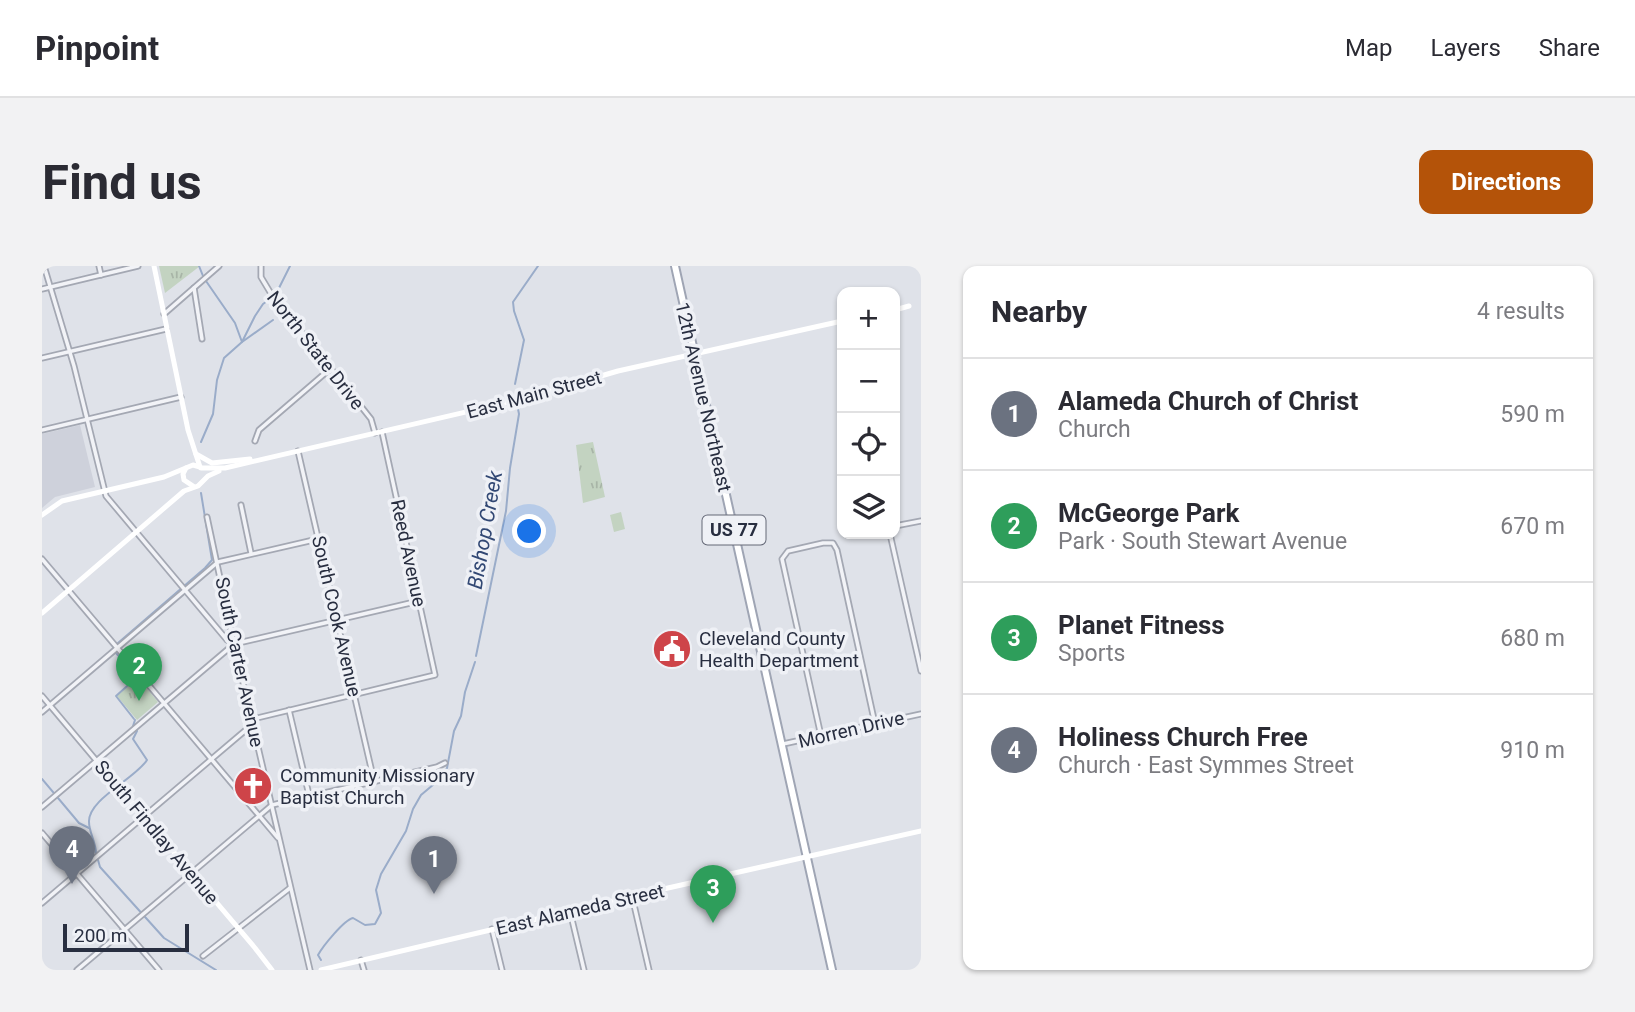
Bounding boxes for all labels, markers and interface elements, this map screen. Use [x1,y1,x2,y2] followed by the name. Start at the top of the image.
[35,29,159,68] text: Pinpoint
[1345,34,1393,62] text: Map
[1431,34,1501,62] text: Layers
[1539,34,1600,62] text: Share
[1419,150,1593,214] button: Directions
[42,154,202,211] text: Find us
[262,286,369,414] street label: North State Drive
[837,287,900,539] map controls
[837,287,900,350] button: +
[991,294,1087,329] text: Nearby
[1477,298,1565,325] text: 4 results
[670,300,737,494] street label: 12th Avenue Northeast
[837,350,900,413] button: −
[464,365,604,424] street label: East Main Street
[1058,386,1358,416] text: Alameda Church of Christ
[1007,401,1021,428] text: 1
[1500,401,1565,428] text: 590 m
[837,413,900,476] button: locate
[1058,416,1131,443] text: Church
[463,468,507,591] water label: Bishop Creek
[837,476,900,539] button: layers
[386,497,431,609] street label: Reed Avenue
[1058,498,1239,528] text: McGeorge Park
[1007,513,1021,540] text: 2
[1500,513,1565,540] text: 670 m
[512,514,546,548] your location
[702,516,766,544] road number: US 77
[1058,528,1347,555] text: Park · South Stewart Avenue
[307,533,366,699] street label: South Cook Avenue
[210,575,269,749] street label: South Carter Avenue
[1058,610,1225,640] text: Planet Fitness
[1007,625,1021,652] text: 3
[1500,625,1565,652] text: 680 m
[699,627,859,672] place label: Cleveland County Health Department
[651,628,693,670] public building icon: Cleveland County Health Department
[1058,640,1125,667] text: Sports
[116,643,162,701] pin: 2
[796,706,906,753] street label: Morren Drive
[1058,722,1308,752] text: Holiness Church Free
[1007,737,1021,764] text: 4
[1500,737,1565,764] text: 910 m
[1058,752,1354,779] text: Church · East Symmes Street
[90,756,224,909] street label: South Findlay Avenue
[280,764,475,809] place label: Community Missionary Baptist Church
[232,765,274,807] church icon: Community Missionary Baptist Church
[49,826,95,884] pin: 4
[411,836,457,894] pin: 1
[690,865,736,923] pin: 3
[494,879,666,940] street label: East Alameda Street
[63,921,189,953] scale bar
[74,924,127,947] text: 200 m

